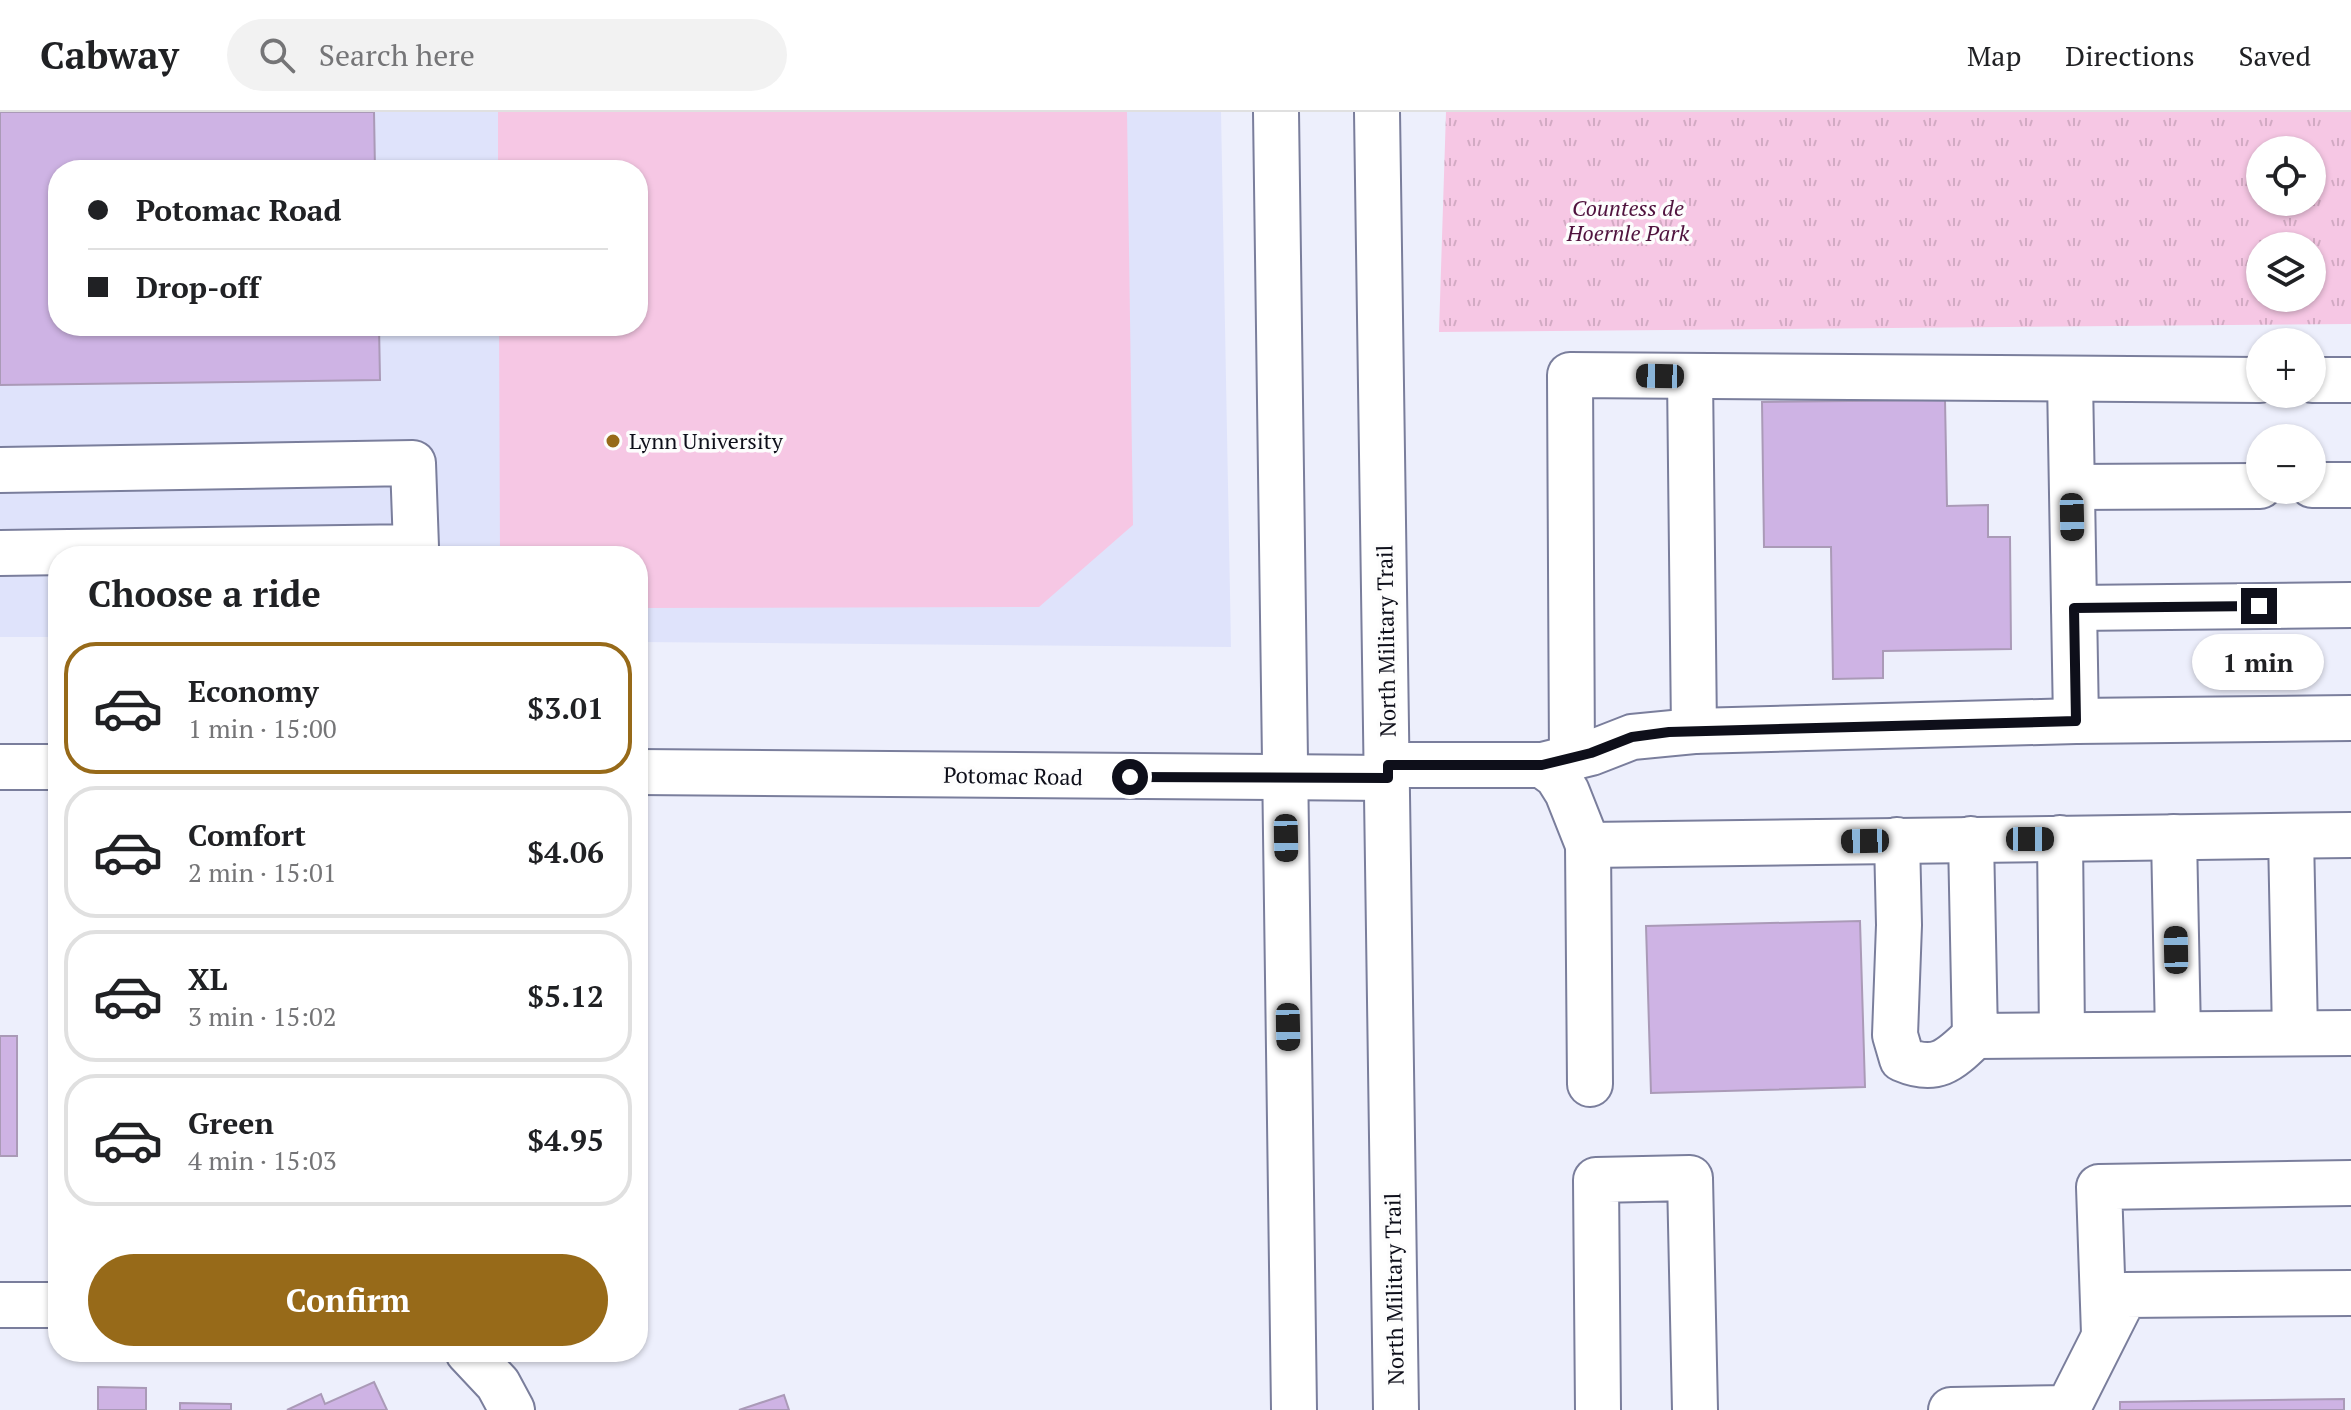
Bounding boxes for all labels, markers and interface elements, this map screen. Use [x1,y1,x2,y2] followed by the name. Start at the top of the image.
[227,19,787,91] search box
[40,30,179,80] text: Cabway
[255,33,299,77] icon: search
[319,35,475,75] text: Search here
[1967,37,2021,74] text: Map
[2065,37,2195,74] text: Directions
[2239,37,2311,74] text: Saved
[2246,136,2326,504] map controls
[2246,136,2326,216] button: locate
[136,190,341,230] text: Potomac Road
[1566,193,1690,247] park label: Countess de Hoernle Park
[2246,232,2326,312] button: layers
[136,267,260,307] text: Drop-off
[2246,328,2326,408] button: +
[1636,364,1684,388] car
[2246,424,2326,504] button: −
[629,426,784,455] place label: Lynn University
[604,432,622,450] marker: Lynn University
[2060,493,2084,541] car
[1369,545,1402,737] street label: North Military Trail
[88,570,321,617] text: Choose a ride
[2241,588,2277,624] route end
[2193,634,2325,690] callout: 1 min
[2222,645,2294,679] text: 1 min
[188,671,319,711] text: Economy
[92,672,164,744] icon: car
[527,688,604,728] text: $3.01
[188,711,337,745] text: 1 min · 15:00
[1112,759,1148,795] route start
[943,760,1083,791] street label: Potomac Road
[1274,814,1298,862] car
[188,815,306,855] text: Comfort
[92,816,164,888] icon: car
[2006,827,2054,851] car
[1841,829,1889,853] car
[527,832,604,872] text: $4.06
[188,855,337,889] text: 2 min · 15:01
[2164,926,2188,974] car
[188,959,227,999] text: XL
[92,960,164,1032] icon: car
[527,976,604,1016] text: $5.12
[188,999,337,1033] text: 3 min · 15:02
[1276,1003,1300,1051] car
[188,1103,274,1143] text: Green
[92,1104,164,1176] icon: car
[527,1120,604,1160] text: $4.95
[188,1143,337,1177] text: 4 min · 15:03
[1377,1193,1410,1385] street label: North Military Trail
[88,1254,608,1346] button: Confirm

